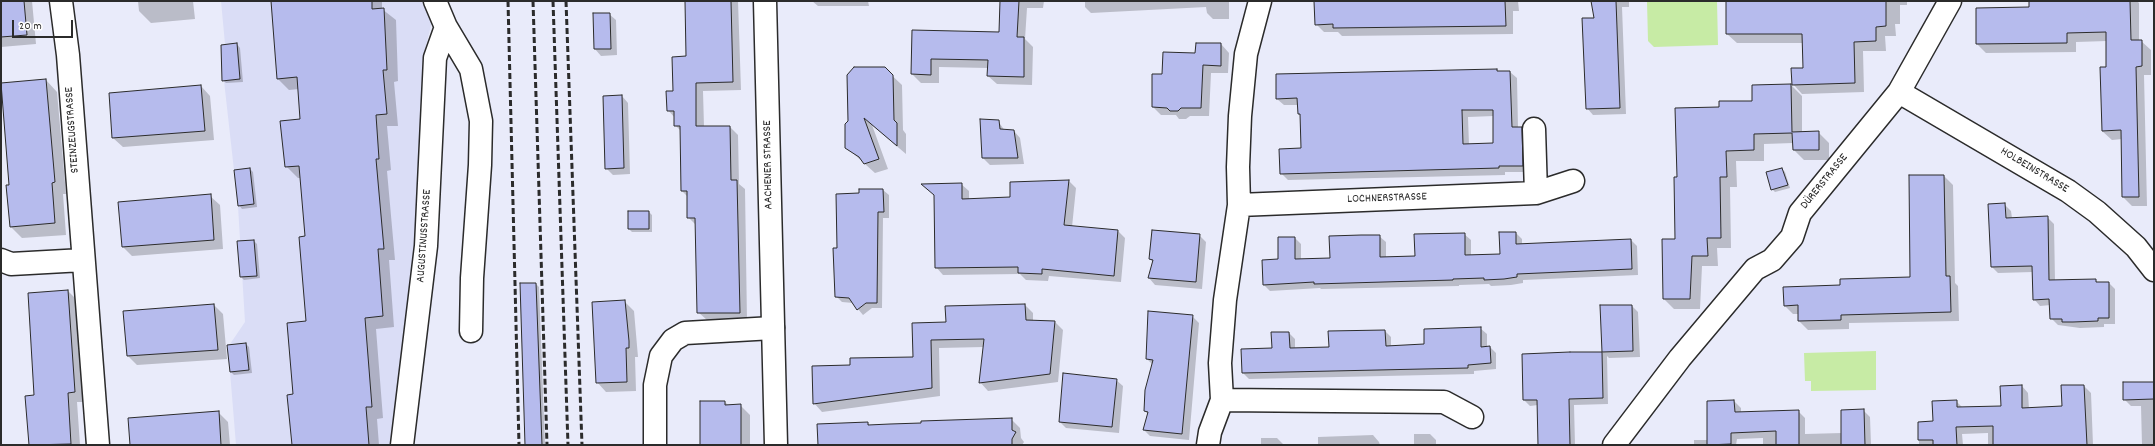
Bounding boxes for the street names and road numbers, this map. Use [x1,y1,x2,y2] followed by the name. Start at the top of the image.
[63,86,83,174] street label: STEINZEUGSTRASSE
[761,120,777,210] street label: AACHENER STRASSE
[1997,145,2071,197] street label: HOLBEINSTRASSE
[1798,151,1852,213] street label: DÜRERSTRASSE
[415,189,435,283] street label: AUGUSTINUSSTRASSE
[1347,190,1427,208] street label: LOCHNERSTRASSE

